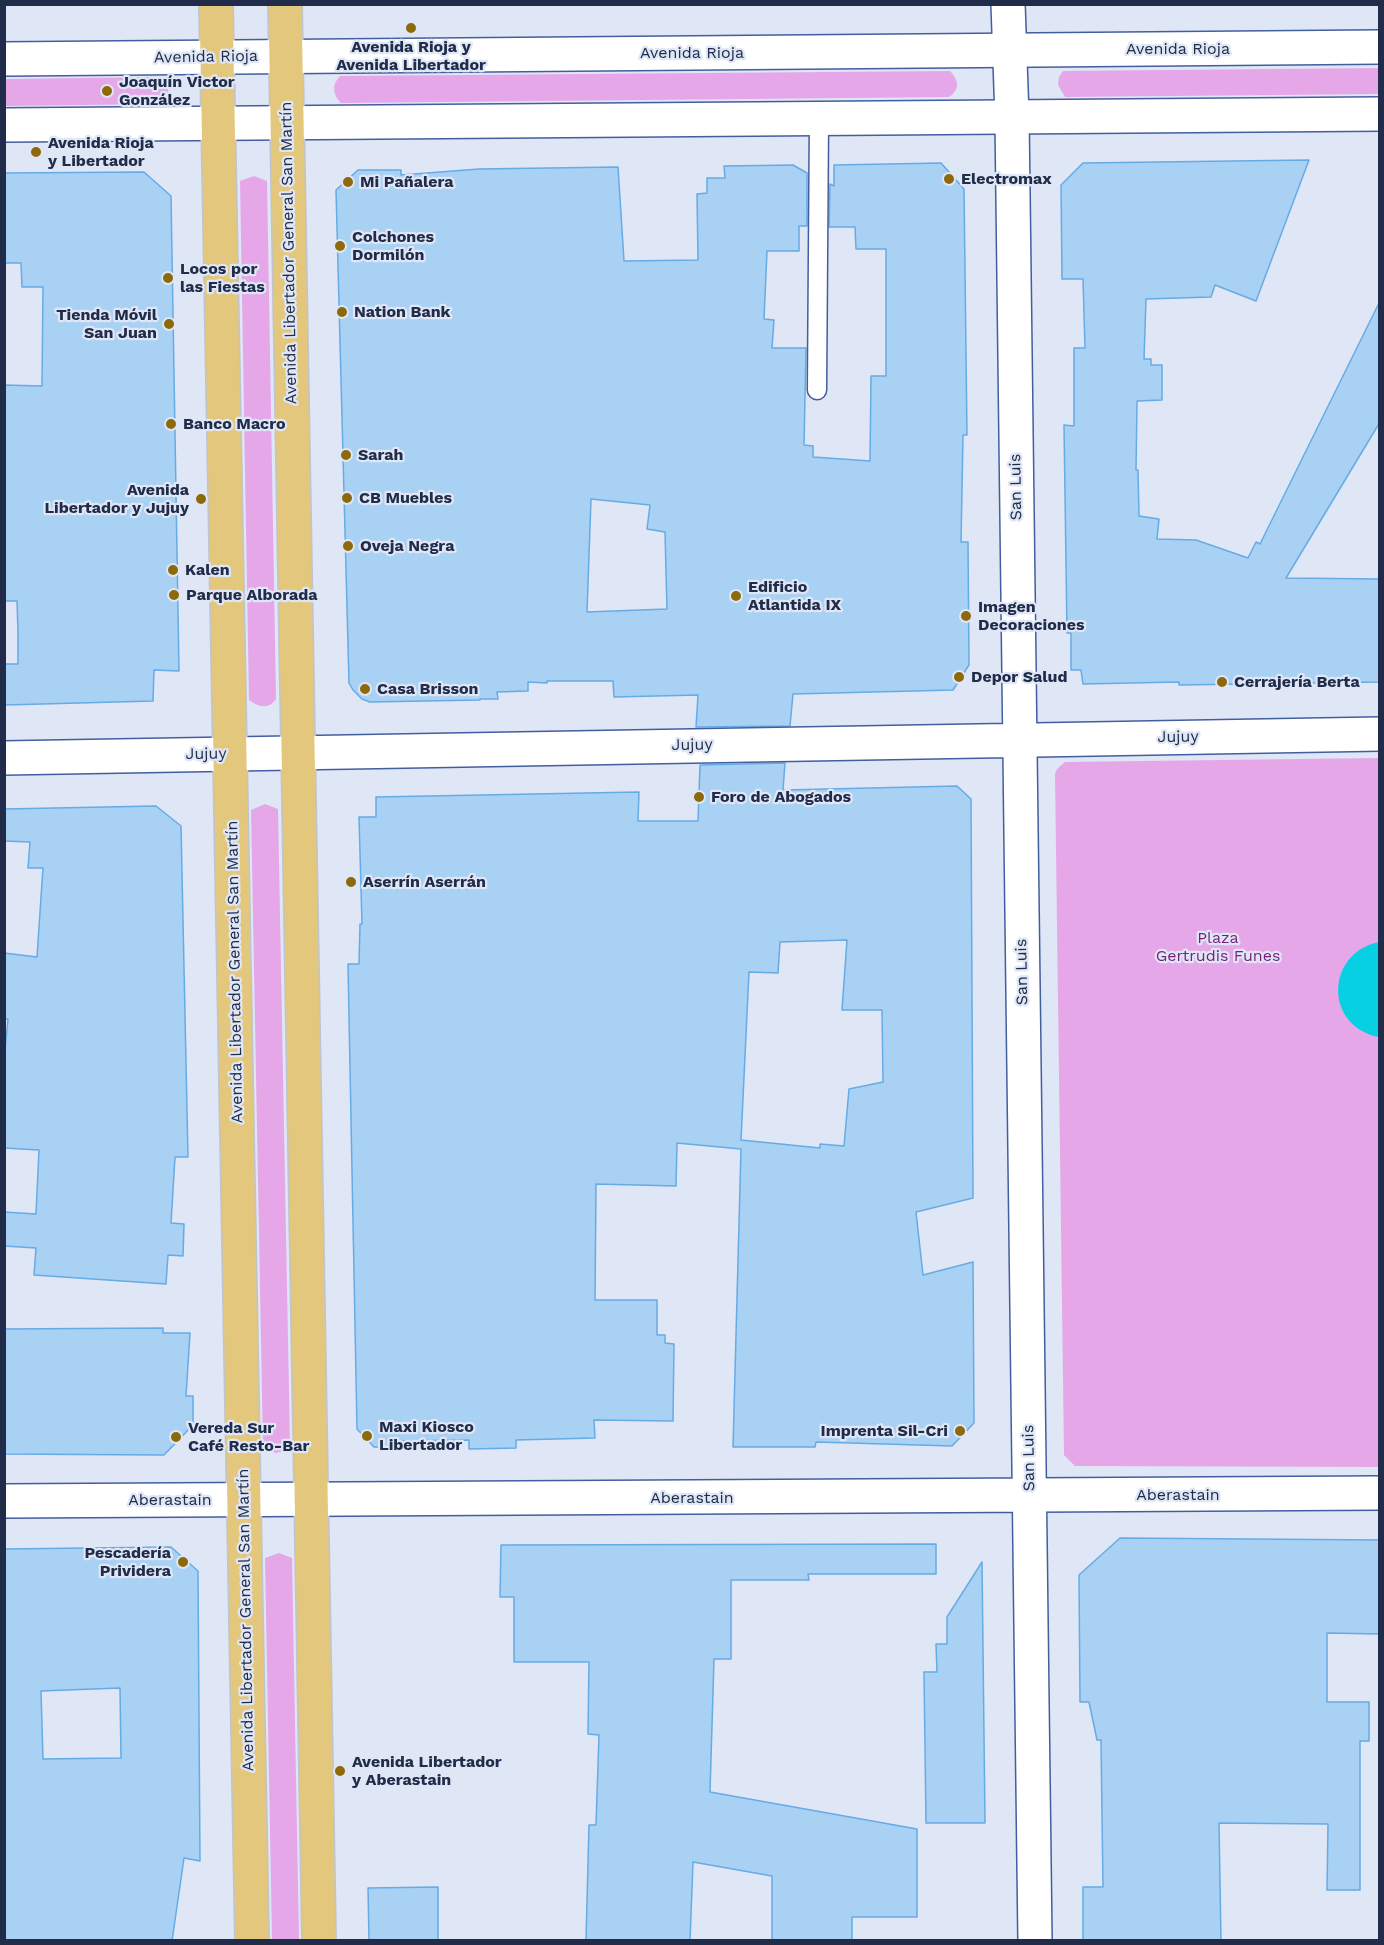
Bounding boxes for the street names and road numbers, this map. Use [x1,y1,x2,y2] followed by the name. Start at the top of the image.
[1126,39,1230,59] street label: Avenida Rioja
[640,43,744,63] street label: Avenida Rioja
[154,46,258,68] street label: Avenida Rioja
[277,102,301,404] street label: Avenida Libertador General San Martín
[1006,454,1026,520] street label: San Luis
[1157,727,1199,747] street label: Jujuy
[671,735,713,755] street label: Jujuy
[185,744,227,764] street label: Jujuy
[223,821,247,1123] street label: Avenida Libertador General San Martín
[1012,939,1032,1005] street label: San Luis
[1019,1425,1039,1491] street label: San Luis
[234,1469,258,1771] street label: Avenida Libertador General San Martín
[1136,1485,1220,1505] street label: Aberastain
[650,1488,734,1508] street label: Aberastain
[128,1490,212,1510] street label: Aberastain

